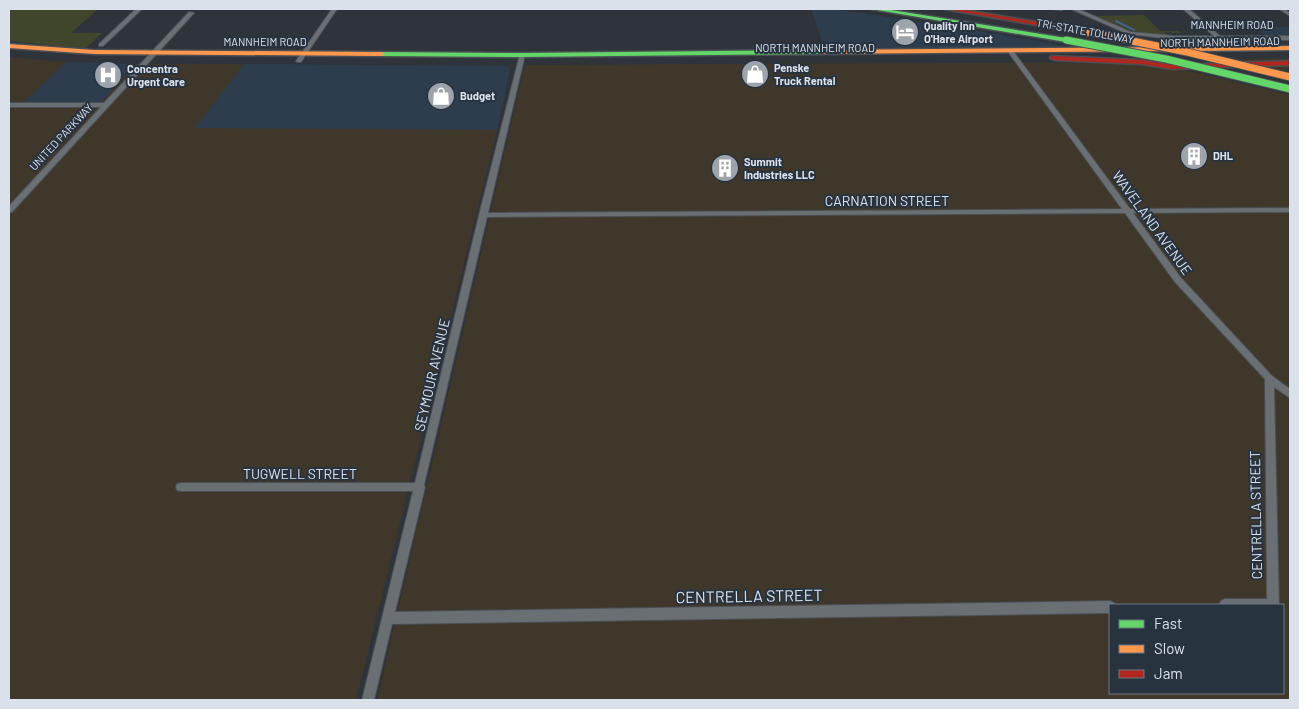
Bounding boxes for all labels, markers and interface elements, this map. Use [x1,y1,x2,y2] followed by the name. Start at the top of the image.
[1035,16,1135,45] street label: TRI-STATE TOLLWAY
[890,17,920,47] hotel icon: Quality Inn O'Hare Airport
[1190,18,1274,31] street label: MANNHEIM ROAD
[924,19,993,45] place label: Quality Inn O'Hare Airport
[1160,34,1280,49] street label: NORTH MANNHEIM ROAD
[223,35,307,48] street label: MANNHEIM ROAD
[755,41,875,54] street label: NORTH MANNHEIM ROAD
[740,59,770,89] shop icon: Penske Truck Rental
[93,60,123,90] hospital icon: Concentra Urgent Care
[774,61,836,87] place label: Penske Truck Rental
[127,62,185,88] place label: Concentra Urgent Care
[426,81,456,111] shop icon: Budget
[460,89,495,102] place label: Budget
[26,101,95,173] street label: UNITED PARKWAY
[1179,141,1209,171] building icon: DHL
[1213,149,1233,162] place label: DHL
[710,153,740,183] building icon: Summit Industries LLC
[744,155,815,181] place label: Summit Industries LLC
[1109,167,1196,278] street label: WAVELAND AVENUE
[825,192,949,209] street label: CARNATION STREET
[410,317,453,433] street label: SEYMOUR AVENUE
[1246,451,1265,579] street label: CENTRELLA STREET
[243,465,357,482] street label: TUGWELL STREET
[675,585,823,606] street label: CENTRELLA STREET
[1109,604,1284,694] legend
[1154,614,1182,632] text: Fast
[1154,639,1185,657] text: Slow
[1154,664,1183,682] text: Jam

